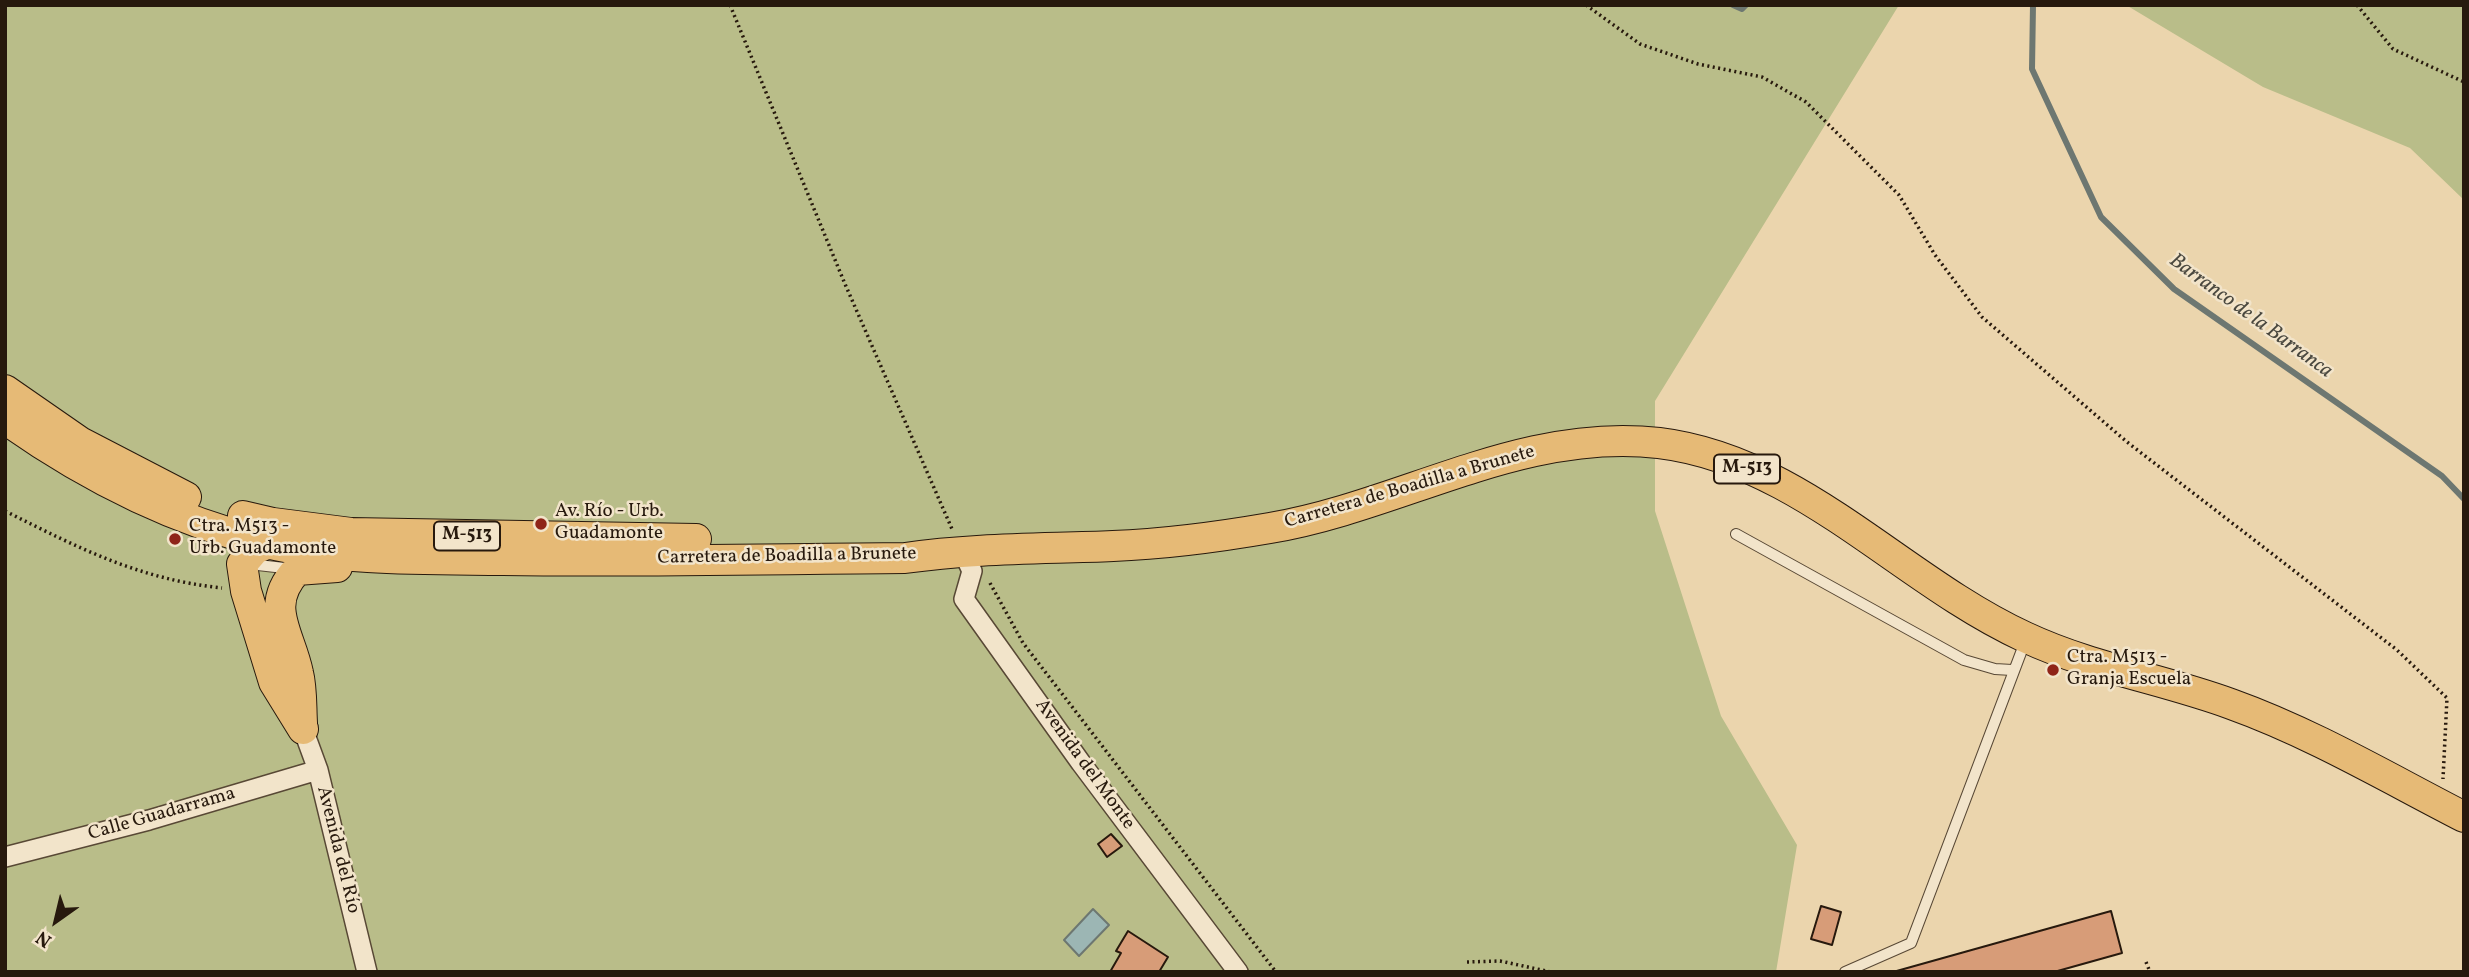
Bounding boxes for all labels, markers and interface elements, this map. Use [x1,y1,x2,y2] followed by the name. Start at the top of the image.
[2163,249,2337,385] water label: Barranco de la Barranca
[1282,441,1538,535] street label: Carretera de Boadilla a Brunete
[1714,454,1780,484] road number: M-513
[555,502,664,546] place label: Av. Río - Urb. Guadamonte
[533,516,549,532] marker: Av. Río - Urb. Guadamonte
[189,517,336,561] place label: Ctra. M513 - Urb. Guadamonte
[434,522,500,550] road number: M-513
[167,531,183,547] marker: Ctra. M513 - Urb. Guadamonte
[657,543,917,571] street label: Carretera de Boadilla a Brunete
[2067,648,2191,692] place label: Ctra. M513 - Granja Escuela
[2045,662,2061,678] marker: Ctra. M513 - Granja Escuela
[1029,695,1139,835] street label: Avenida del Monte
[86,783,238,847] street label: Calle Guadarrama
[310,784,364,916] street label: Avenida del Río
[21,886,91,956] north arrow
[31,924,57,953] text: N

